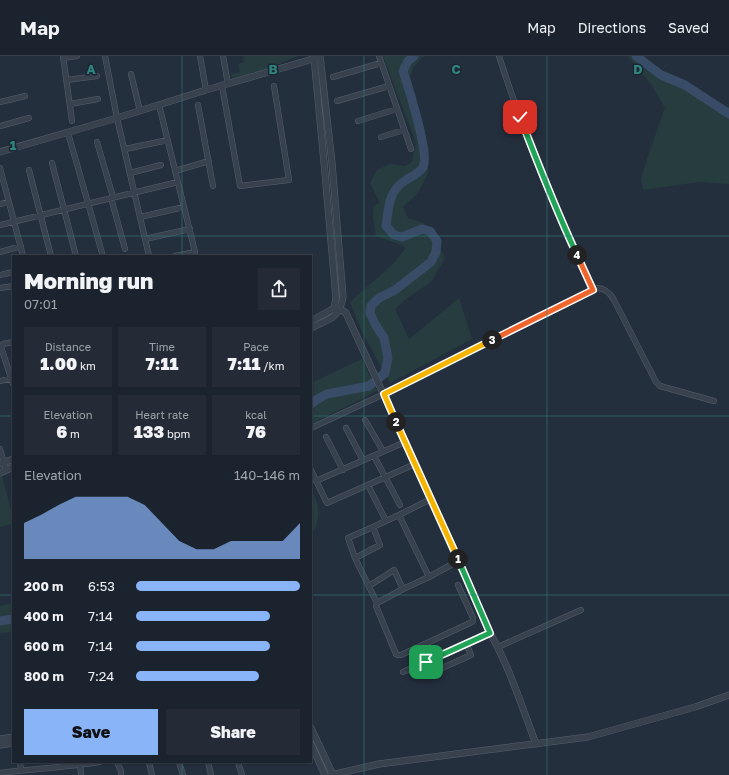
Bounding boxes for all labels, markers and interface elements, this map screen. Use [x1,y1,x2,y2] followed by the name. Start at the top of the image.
[20,16,60,39] text: Map
[527,19,556,36] text: Map
[578,19,646,36] text: Directions
[668,19,709,36] text: Saved
[86,61,96,77] text: A
[268,61,278,77] text: B
[451,61,461,77] text: C
[633,61,643,77] text: D
[503,100,537,134] pin
[509,106,531,128] icon: check
[10,137,17,153] text: 1
[567,245,587,265] pin: 4
[574,248,580,261] text: 4
[24,267,153,294] text: Morning run
[258,268,300,310] button: share
[24,296,57,312] text: 07:01
[482,330,502,350] pin: 3
[489,333,495,346] text: 3
[45,340,91,353] text: Distance
[149,340,175,353] text: Time
[243,340,269,353] text: Pace
[40,353,77,374] text: 1.00
[146,353,178,374] text: 7:11
[228,353,260,374] text: 7:11
[77,359,96,372] text: km
[260,359,284,372] text: /km
[44,408,92,421] text: Elevation
[135,408,189,421] text: Heart rate
[245,408,267,421] text: kcal
[386,412,406,432] pin: 2
[393,415,399,428] text: 2
[56,421,67,442] text: 6
[134,421,164,442] text: 133
[246,421,266,442] text: 76
[67,427,80,440] text: m
[164,427,190,440] text: bpm
[24,467,82,483] text: Elevation
[234,467,300,483] text: 140–146 m
[448,549,468,569] pin: 1
[455,552,461,565] text: 1
[24,578,63,594] text: 200 m
[88,578,115,594] text: 6:53
[24,608,64,624] text: 400 m
[88,608,113,624] text: 7:14
[24,638,64,654] text: 600 m
[88,638,113,654] text: 7:14
[409,645,443,679] pin
[415,651,437,673] icon: arrive
[24,668,64,684] text: 800 m
[88,668,114,684] text: 7:24
[24,709,158,755] button: Save
[166,709,300,755] button: Share

